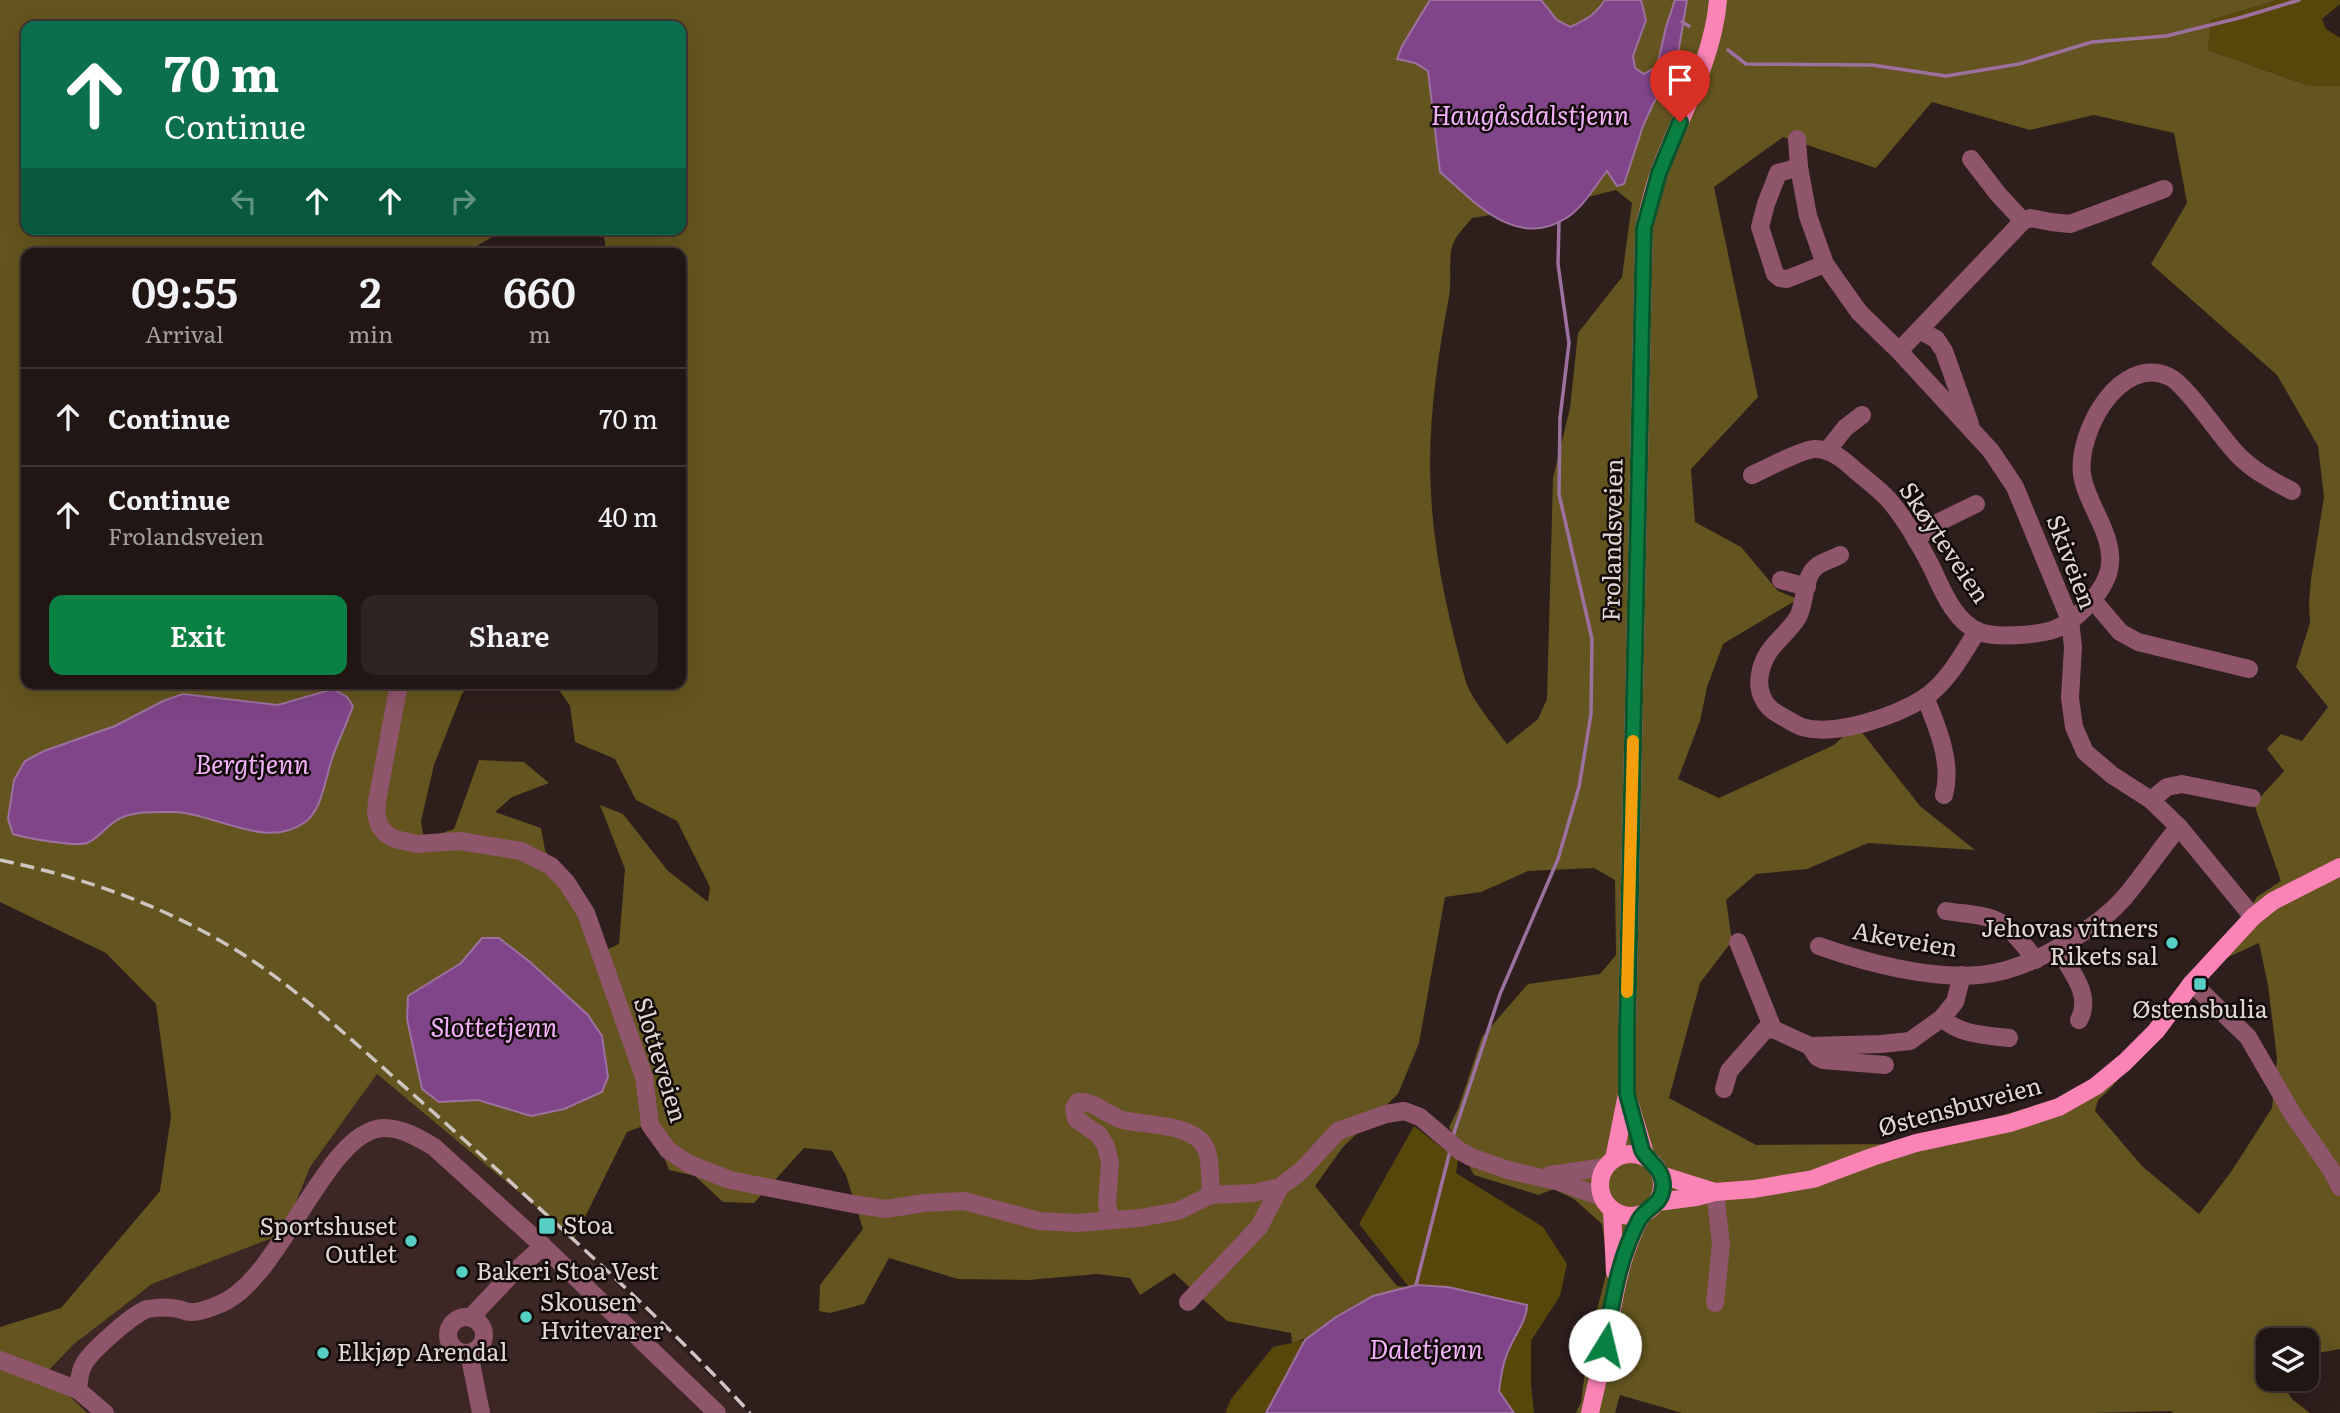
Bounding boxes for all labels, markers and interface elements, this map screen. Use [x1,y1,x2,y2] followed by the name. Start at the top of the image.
[164,34,279,107] text: 70 m
[49,49,140,140] icon: ahead
[1650,50,1710,122] pin
[1661,61,1699,99] icon: arrive
[1431,94,1630,133] water label: Haugåsdalstjenn
[164,101,306,149] text: Continue
[225,182,263,220] icon: left
[298,182,336,220] icon: ahead
[371,182,409,220] icon: ahead
[444,182,482,220] icon: right
[131,259,238,321] text: 09:55
[360,259,382,321] text: 2
[503,259,576,321] text: 660
[145,316,224,350] text: Arrival
[348,316,393,350] text: min
[528,316,551,350] text: m
[49,398,87,436] icon: ahead
[108,398,230,437] text: Continue
[599,398,658,437] text: 70 m
[1592,458,1629,622] street label: Frolandsveien
[1892,474,2000,610] street label: Skøyteveien
[108,479,230,518] text: Continue
[49,496,87,534] icon: ahead
[598,496,658,535] text: 40 m
[2039,509,2107,613] street label: Skiveien
[108,518,264,552] text: Frolandsveien
[49,595,347,675] button: Exit
[361,595,658,675] button: Share
[195,743,310,782] water label: Bergtjenn
[1981,909,2158,972] place label: Jehovas vitners Rikets sal
[1850,911,1961,964] street label: Akeveien
[2164,935,2180,951] marker: Jehovas vitners Rikets sal
[2192,976,2208,992] marker: Østensbulia
[2132,990,2268,1025] place label: Østensbulia
[627,992,698,1126] street label: Slotteveien
[430,1006,558,1045] water label: Slottetjenn
[1874,1066,2045,1143] street label: Østensbuveien
[563,1206,614,1241] place label: Stoa
[259,1207,397,1270] place label: Sportshuset Outlet
[537,1216,557,1236] marker: Stoa
[403,1233,419,1249] marker: Sportshuset Outlet
[476,1252,659,1287] place label: Bakeri Stoa Vest
[454,1264,470,1280] marker: Bakeri Stoa Vest
[540,1283,664,1346] place label: Skousen Hvitevarer
[1568,1308,1642,1382] position arrow
[518,1309,534,1325] marker: Skousen Hvitevarer
[1369,1328,1484,1367] water label: Daletjenn
[2256,1328,2319,1391] map controls
[2256,1328,2319,1391] button: layers
[337,1333,508,1368] place label: Elkjøp Arendal
[315,1345,331,1361] marker: Elkjøp Arendal

